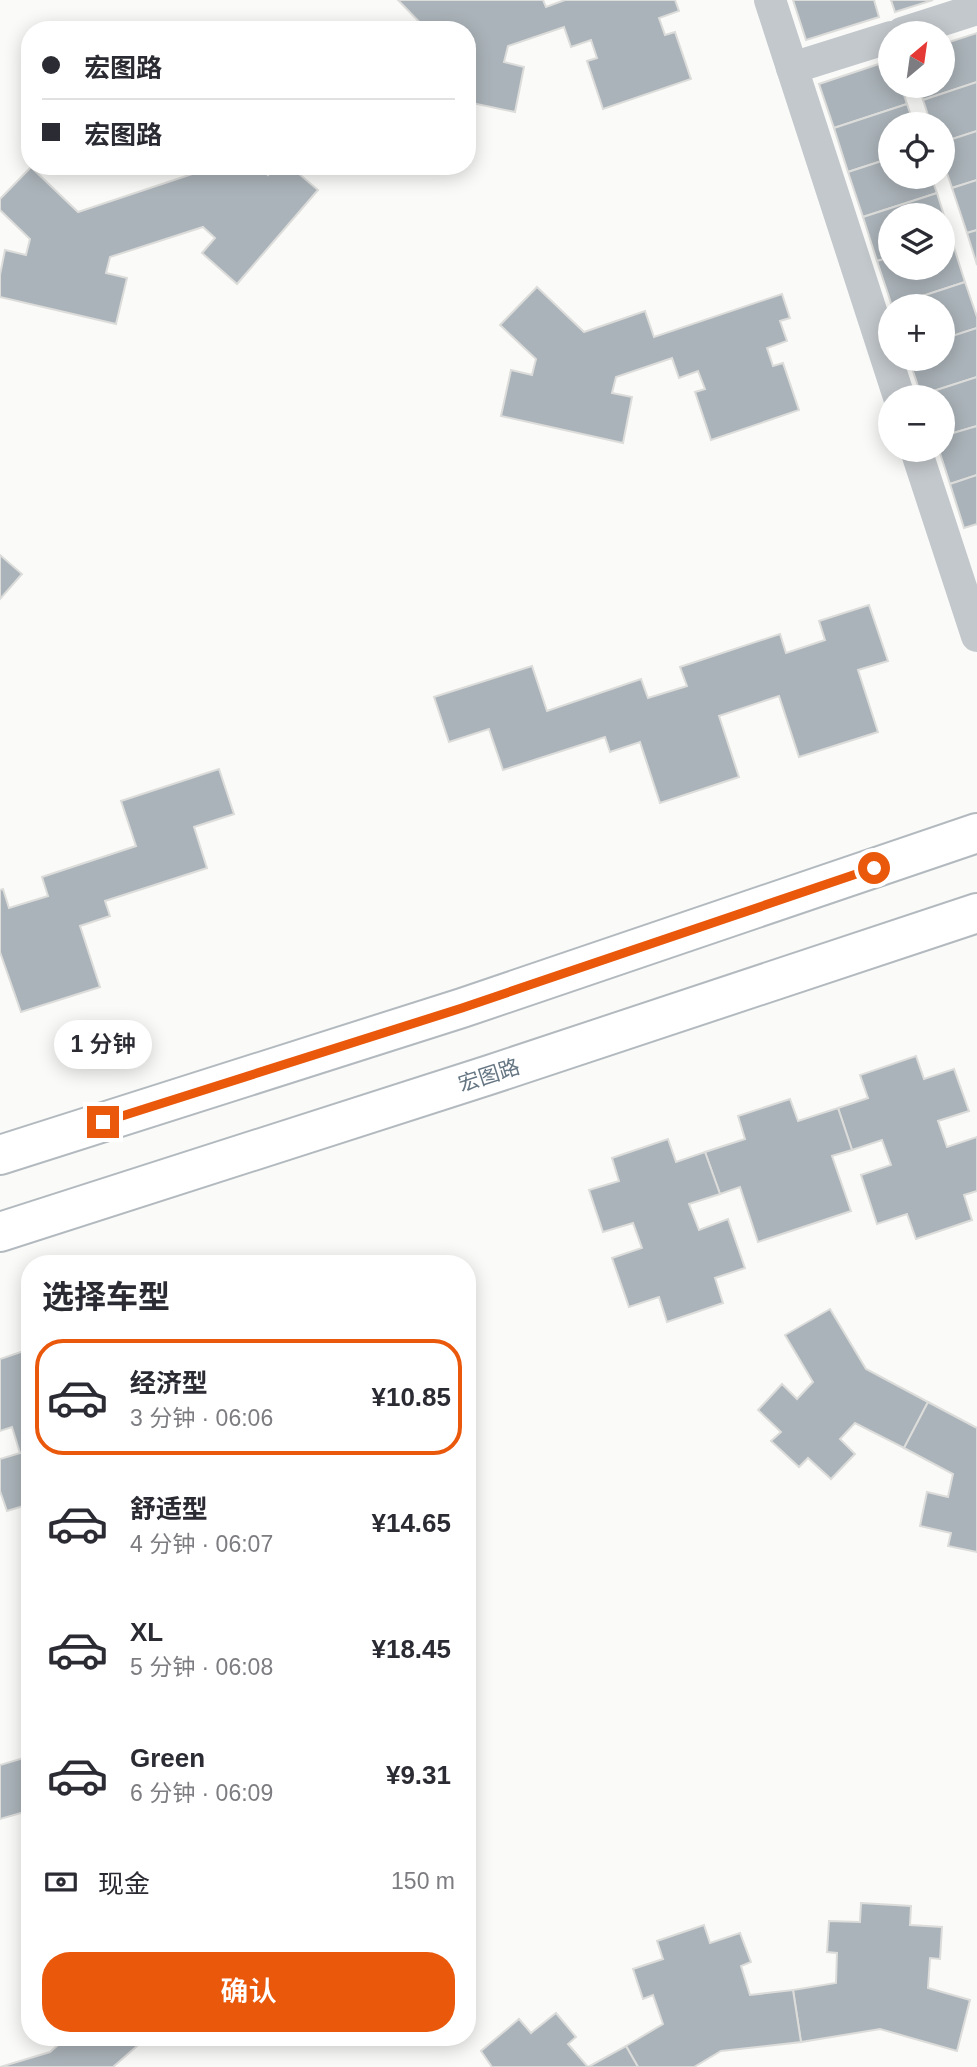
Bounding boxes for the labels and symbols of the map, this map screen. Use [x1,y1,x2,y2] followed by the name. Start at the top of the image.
[878,21,956,98] north arrow
[858,852,890,884] route start
[54,1020,152,1070] callout: 1 分钟
[455,1054,523,1096] street label: 宏图路
[87,1106,119,1138] route end

